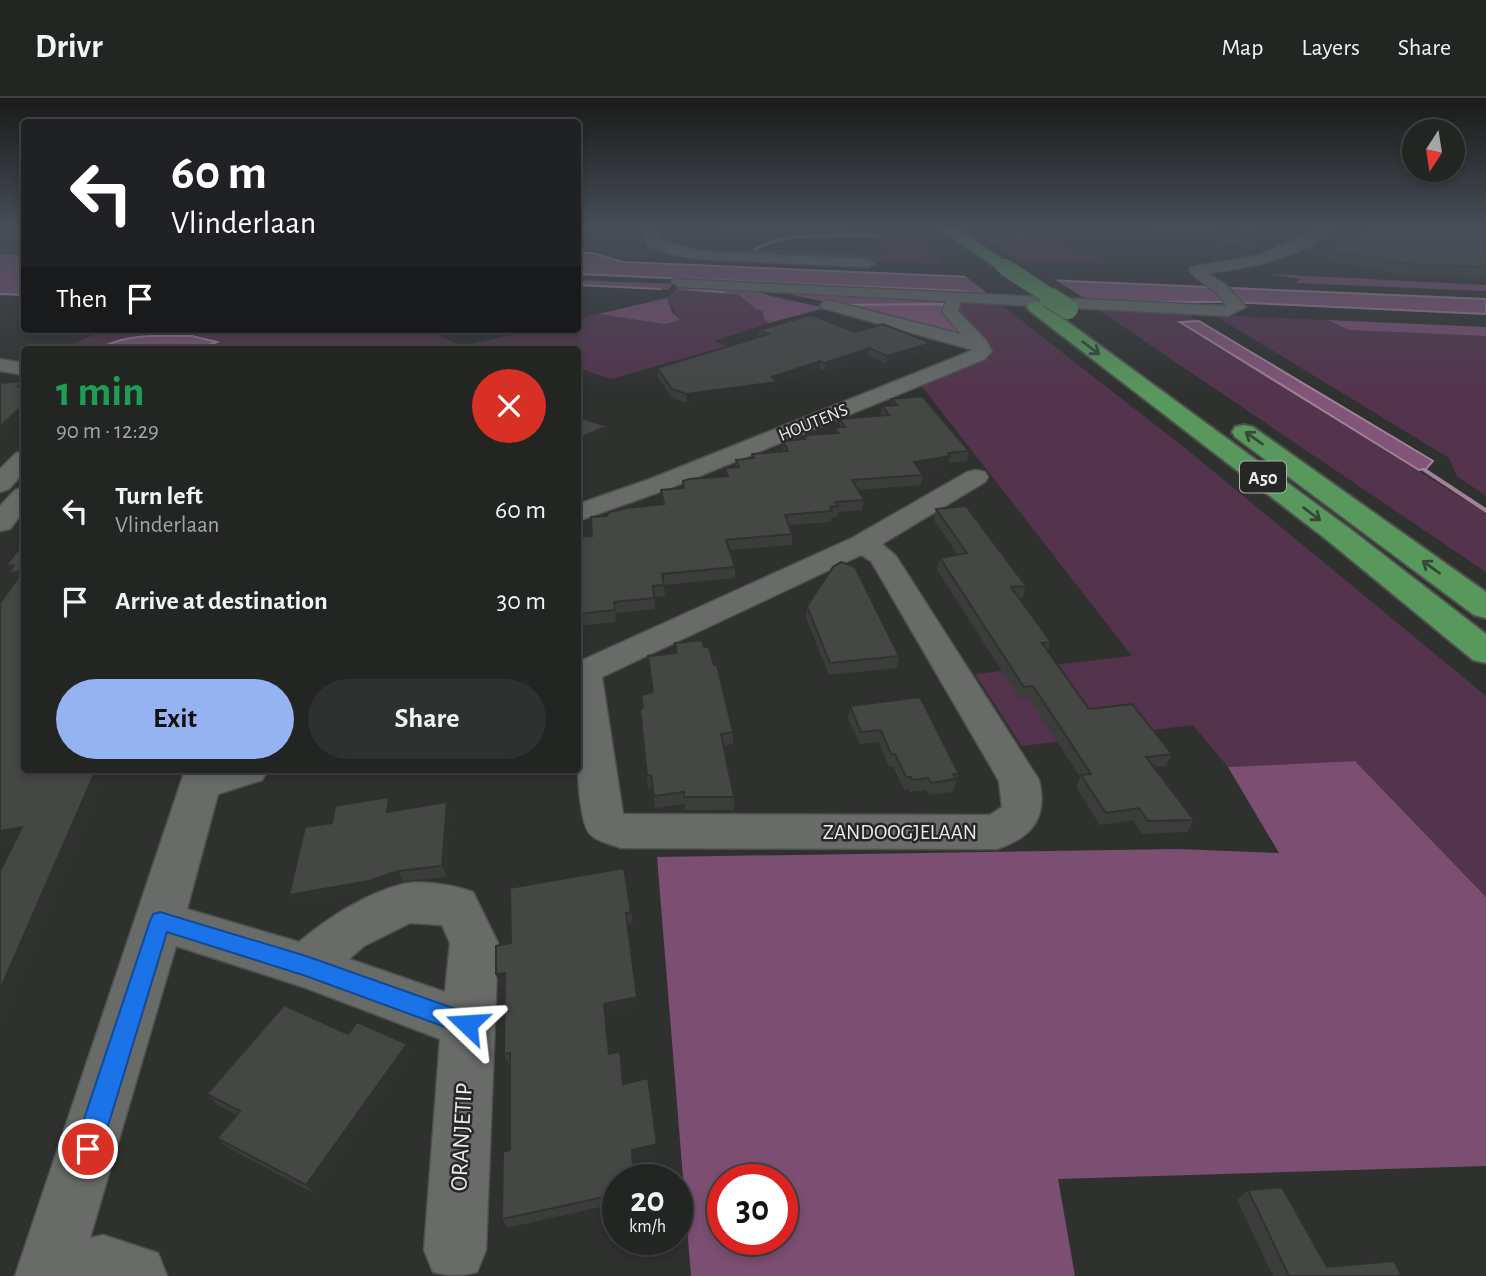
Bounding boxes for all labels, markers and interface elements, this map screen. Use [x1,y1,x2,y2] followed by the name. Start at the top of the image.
[35,31,103,64] text: Drivr
[1221,36,1263,60] text: Map
[1301,36,1360,60] text: Layers
[1398,36,1451,60] text: Share
[1402,119,1465,182] north arrow
[1402,119,1465,182] map controls
[56,147,147,238] icon: left
[171,149,267,198] text: 60 m
[171,207,316,239] text: Vlinderlaan
[121,280,159,318] icon: arrive
[56,286,107,312] text: Then
[1081,341,1099,356] one-way arrow
[472,369,546,443] button: close
[56,371,145,413] text: 1 min
[776,401,851,445] street label: HOUTENS
[56,420,159,443] text: 90 m · 12:29
[1245,431,1264,445] one-way arrow
[1240,462,1286,492] road number: A50
[115,483,203,509] text: Turn left
[56,492,94,530] icon: left
[495,497,546,523] text: 60 m
[1302,507,1321,521] one-way arrow
[115,514,219,537] text: Vlinderlaan
[1422,560,1441,575] one-way arrow
[56,583,94,621] icon: arrive
[115,588,328,614] text: Arrive at destination
[496,588,546,614] text: 30 m
[56,679,294,759] button: Exit
[308,679,546,759] button: Share
[823,822,977,843] street label: ZANDOOGJELAAN
[430,987,504,1061] position arrow
[447,1082,477,1192] street label: ORANJETIP
[58,1119,118,1179] pin
[69,1130,107,1168] icon: arrive
[707,1164,798,1255] speed limit sign: 30
[630,1183,665,1218] text: 20
[629,1218,666,1236] text: km/h

